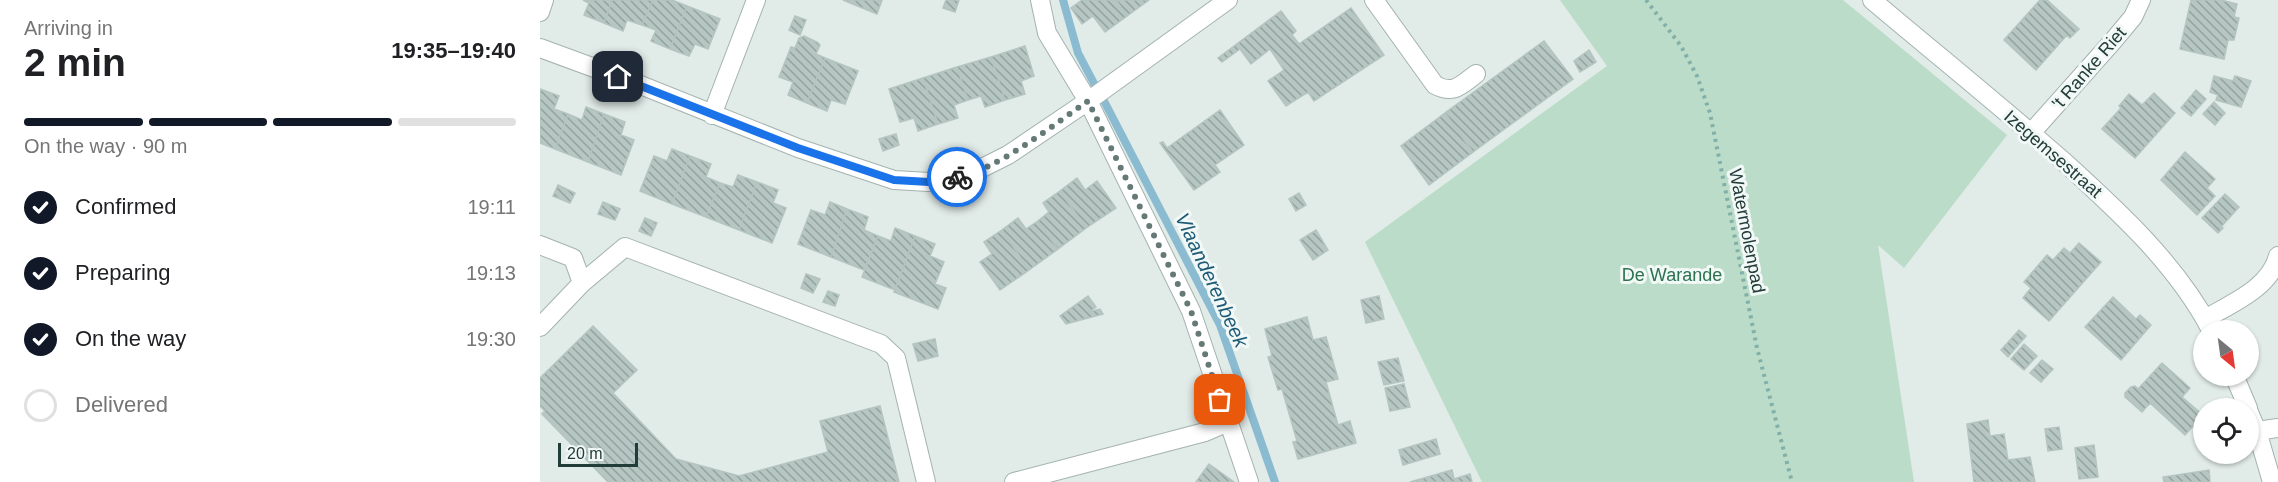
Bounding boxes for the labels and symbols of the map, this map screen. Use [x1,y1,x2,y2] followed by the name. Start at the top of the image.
[2048,23,2130,113] street label: 't Ranke Riet
[592,51,643,102] pin
[2000,106,2106,202] street label: Izegemsestraat
[927,147,987,207] courier
[1725,167,1769,295] street label: Watermolenpad
[1171,209,1253,352] water label: Vlaanderenbeek
[1622,265,1722,285] park label: De Warande
[2193,320,2259,386] north arrow
[1194,374,1245,425] pin
[558,440,638,468] scale bar

